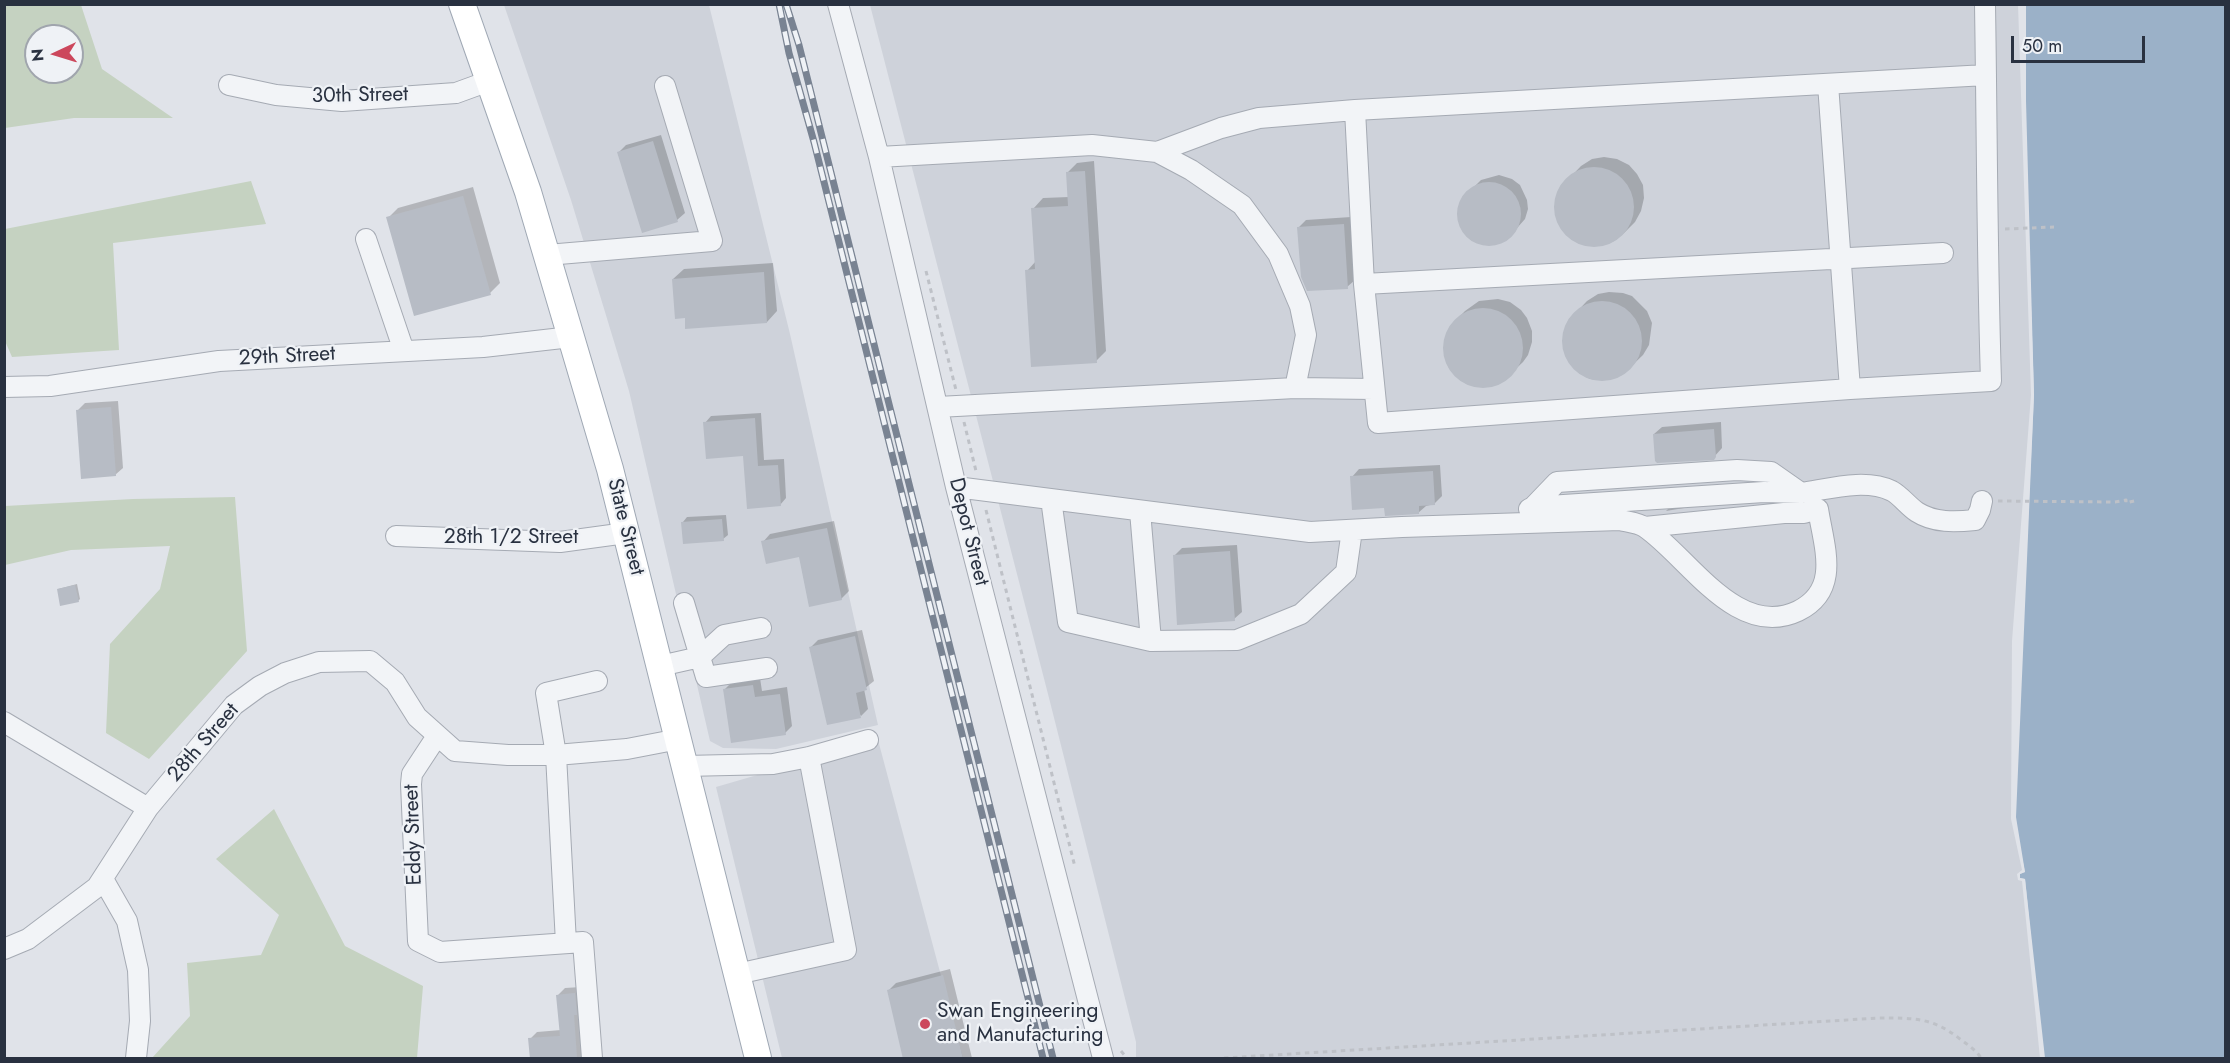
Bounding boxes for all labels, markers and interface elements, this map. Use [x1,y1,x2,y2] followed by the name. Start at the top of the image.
[24,24,84,84] north arrow
[2014,24,2148,62] scale bar
[2022,33,2062,59] text: 50 m
[26,48,49,62] text: N
[312,83,408,109] street label: 30th Street
[238,342,336,372] street label: 29th Street
[601,476,649,578] street label: State Street
[942,476,994,588] street label: Depot Street
[444,525,578,551] street label: 28th 1/2 Street
[163,699,245,787] street label: 28th Street
[400,784,428,886] street label: Eddy Street
[937,999,1103,1049] place label: Swan Engineering and Manufacturing
[918,1017,932,1031] marker: Swan Engineering and Manufacturing

